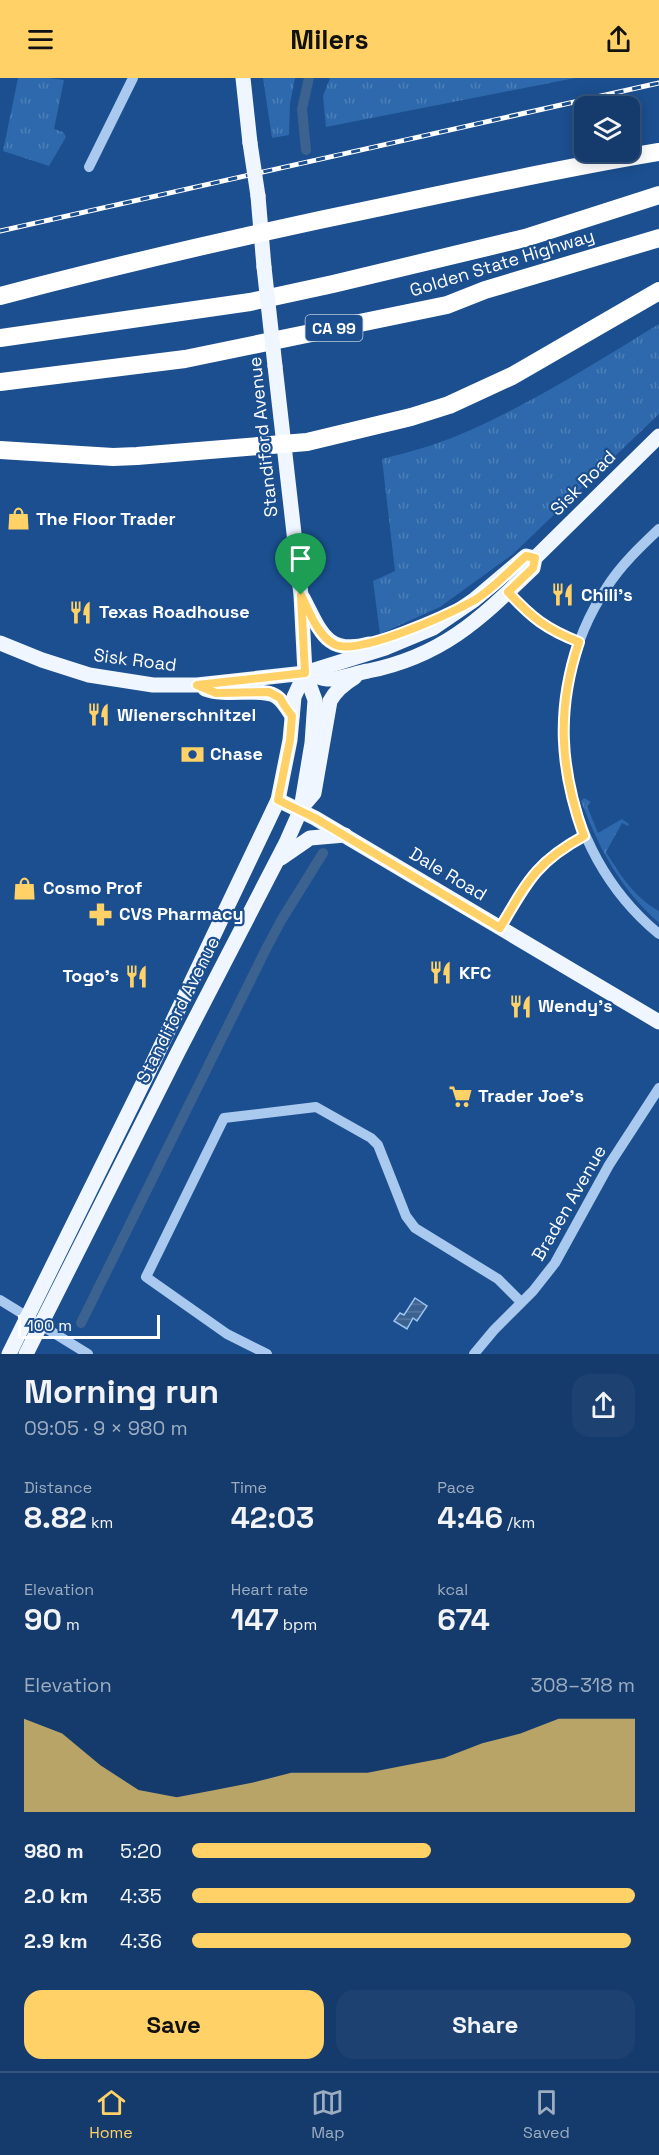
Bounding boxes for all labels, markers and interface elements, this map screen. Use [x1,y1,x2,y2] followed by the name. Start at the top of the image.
[290,22,369,57] text: Milers
[24,23,57,56] icon: menu
[602,23,635,56] icon: share
[574,96,640,162] map controls
[574,96,640,162] button: layers
[407,223,597,302] street label: Golden State Highway
[306,315,362,341] road number: CA 99
[243,356,282,518] street label: Standiford Avenue
[545,445,620,520] street label: Sisk Road
[5,506,31,532] shop icon: The Floor Trader
[36,507,176,530] place label: The Floor Trader
[275,533,326,595] pin
[284,542,317,575] icon: arrive
[550,582,576,608] restaurant icon: Chili's
[581,583,633,606] place label: Chili's
[68,599,94,625] restaurant icon: Texas Roadhouse
[99,600,250,623] place label: Texas Roadhouse
[92,643,178,676] street label: Sisk Road
[86,702,112,728] restaurant icon: Wienerschnitzel
[117,703,256,726] place label: Wienerschnitzel
[179,741,205,767] bank icon: Chase
[210,742,263,765] place label: Chase
[405,842,491,906] street label: Dale Road
[12,875,38,901] shop icon: Cosmo Prof
[43,876,142,899] place label: Cosmo Prof
[88,901,114,927] pharmacy icon: CVS Pharmacy
[119,902,244,925] place label: CVS Pharmacy
[131,933,224,1087] street label: Standiford Avenue
[428,960,454,986] restaurant icon: KFC
[459,961,491,984] place label: KFC
[124,963,150,989] restaurant icon: Togo's
[62,964,119,987] place label: Togo's
[507,993,533,1019] restaurant icon: Wendy's
[538,994,613,1017] place label: Wendy's
[447,1083,473,1109] supermarket icon: Trader Joe's
[478,1084,584,1107] place label: Trader Joe's
[526,1141,611,1265] street label: Braden Avenue
[18,1312,160,1340] scale bar
[27,1315,72,1336] text: 100 m
[24,1371,219,1413] text: Morning run
[572,1374,635,1437] button: share
[24,1415,188,1441] text: 09:05 · 9 × 980 m
[24,1477,92,1498] text: Distance
[231,1477,267,1498] text: Time
[437,1477,475,1498] text: Pace
[24,1498,87,1537] text: 8.82
[231,1498,314,1537] text: 42:03
[437,1498,503,1537] text: 4:46
[87,1512,113,1533] text: km
[503,1512,535,1533] text: /km
[24,1579,94,1600] text: Elevation
[231,1579,308,1600] text: Heart rate
[437,1579,468,1600] text: kcal
[24,1600,62,1639] text: 90
[231,1600,279,1639] text: 147
[437,1600,490,1639] text: 674
[62,1614,80,1635] text: m
[279,1614,317,1635] text: bpm
[24,1672,112,1698] text: Elevation
[531,1672,635,1698] text: 308–318 m
[24,1838,83,1864] text: 980 m
[120,1838,162,1864] text: 5:20
[24,1883,88,1909] text: 2.0 km
[120,1883,162,1909] text: 4:35
[24,1928,88,1954] text: 2.9 km
[120,1928,162,1954] text: 4:36
[24,1990,324,2059] button: Save
[336,1990,635,2059] button: Share
[89,2086,133,2143] tab: Home
[311,2086,345,2143] tab: Map
[523,2086,570,2143] tab: Saved

